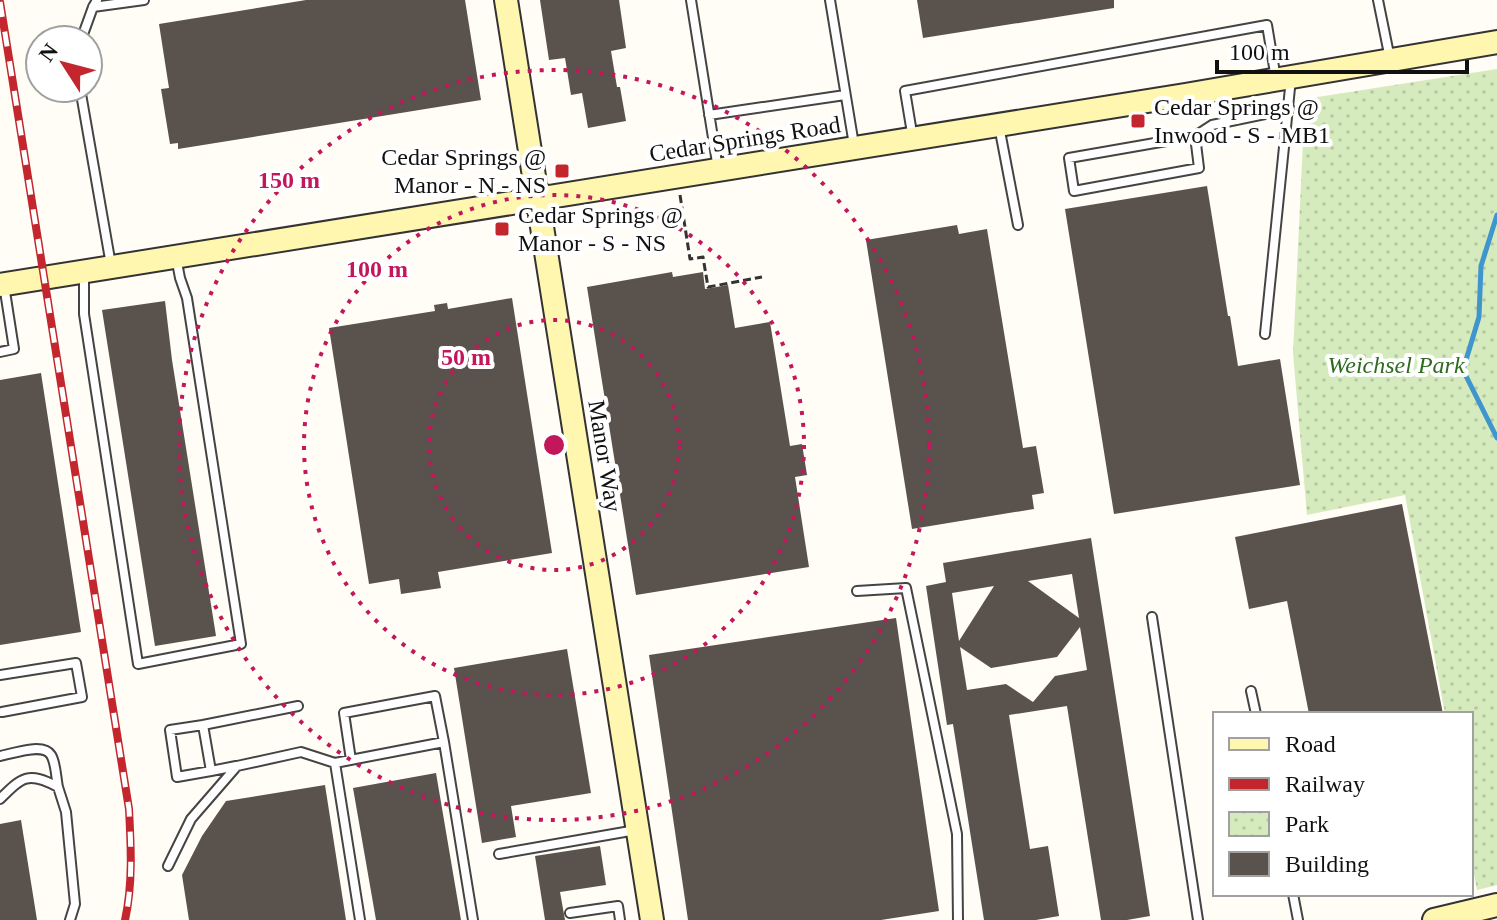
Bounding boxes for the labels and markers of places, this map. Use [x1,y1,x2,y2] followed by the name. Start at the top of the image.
[1154,94,1330,148] place label: Cedar Springs @ Inwood - S - MB1
[1129,112,1147,130] marker: Cedar Springs @ Inwood - S - MB1
[381,144,546,198] place label: Cedar Springs @ Manor - N - NS
[553,162,571,180] marker: Cedar Springs @ Manor - N - NS
[518,202,683,256] place label: Cedar Springs @ Manor - S - NS
[493,220,511,238] marker: Cedar Springs @ Manor - S - NS
[540,431,568,459] centre of rings

